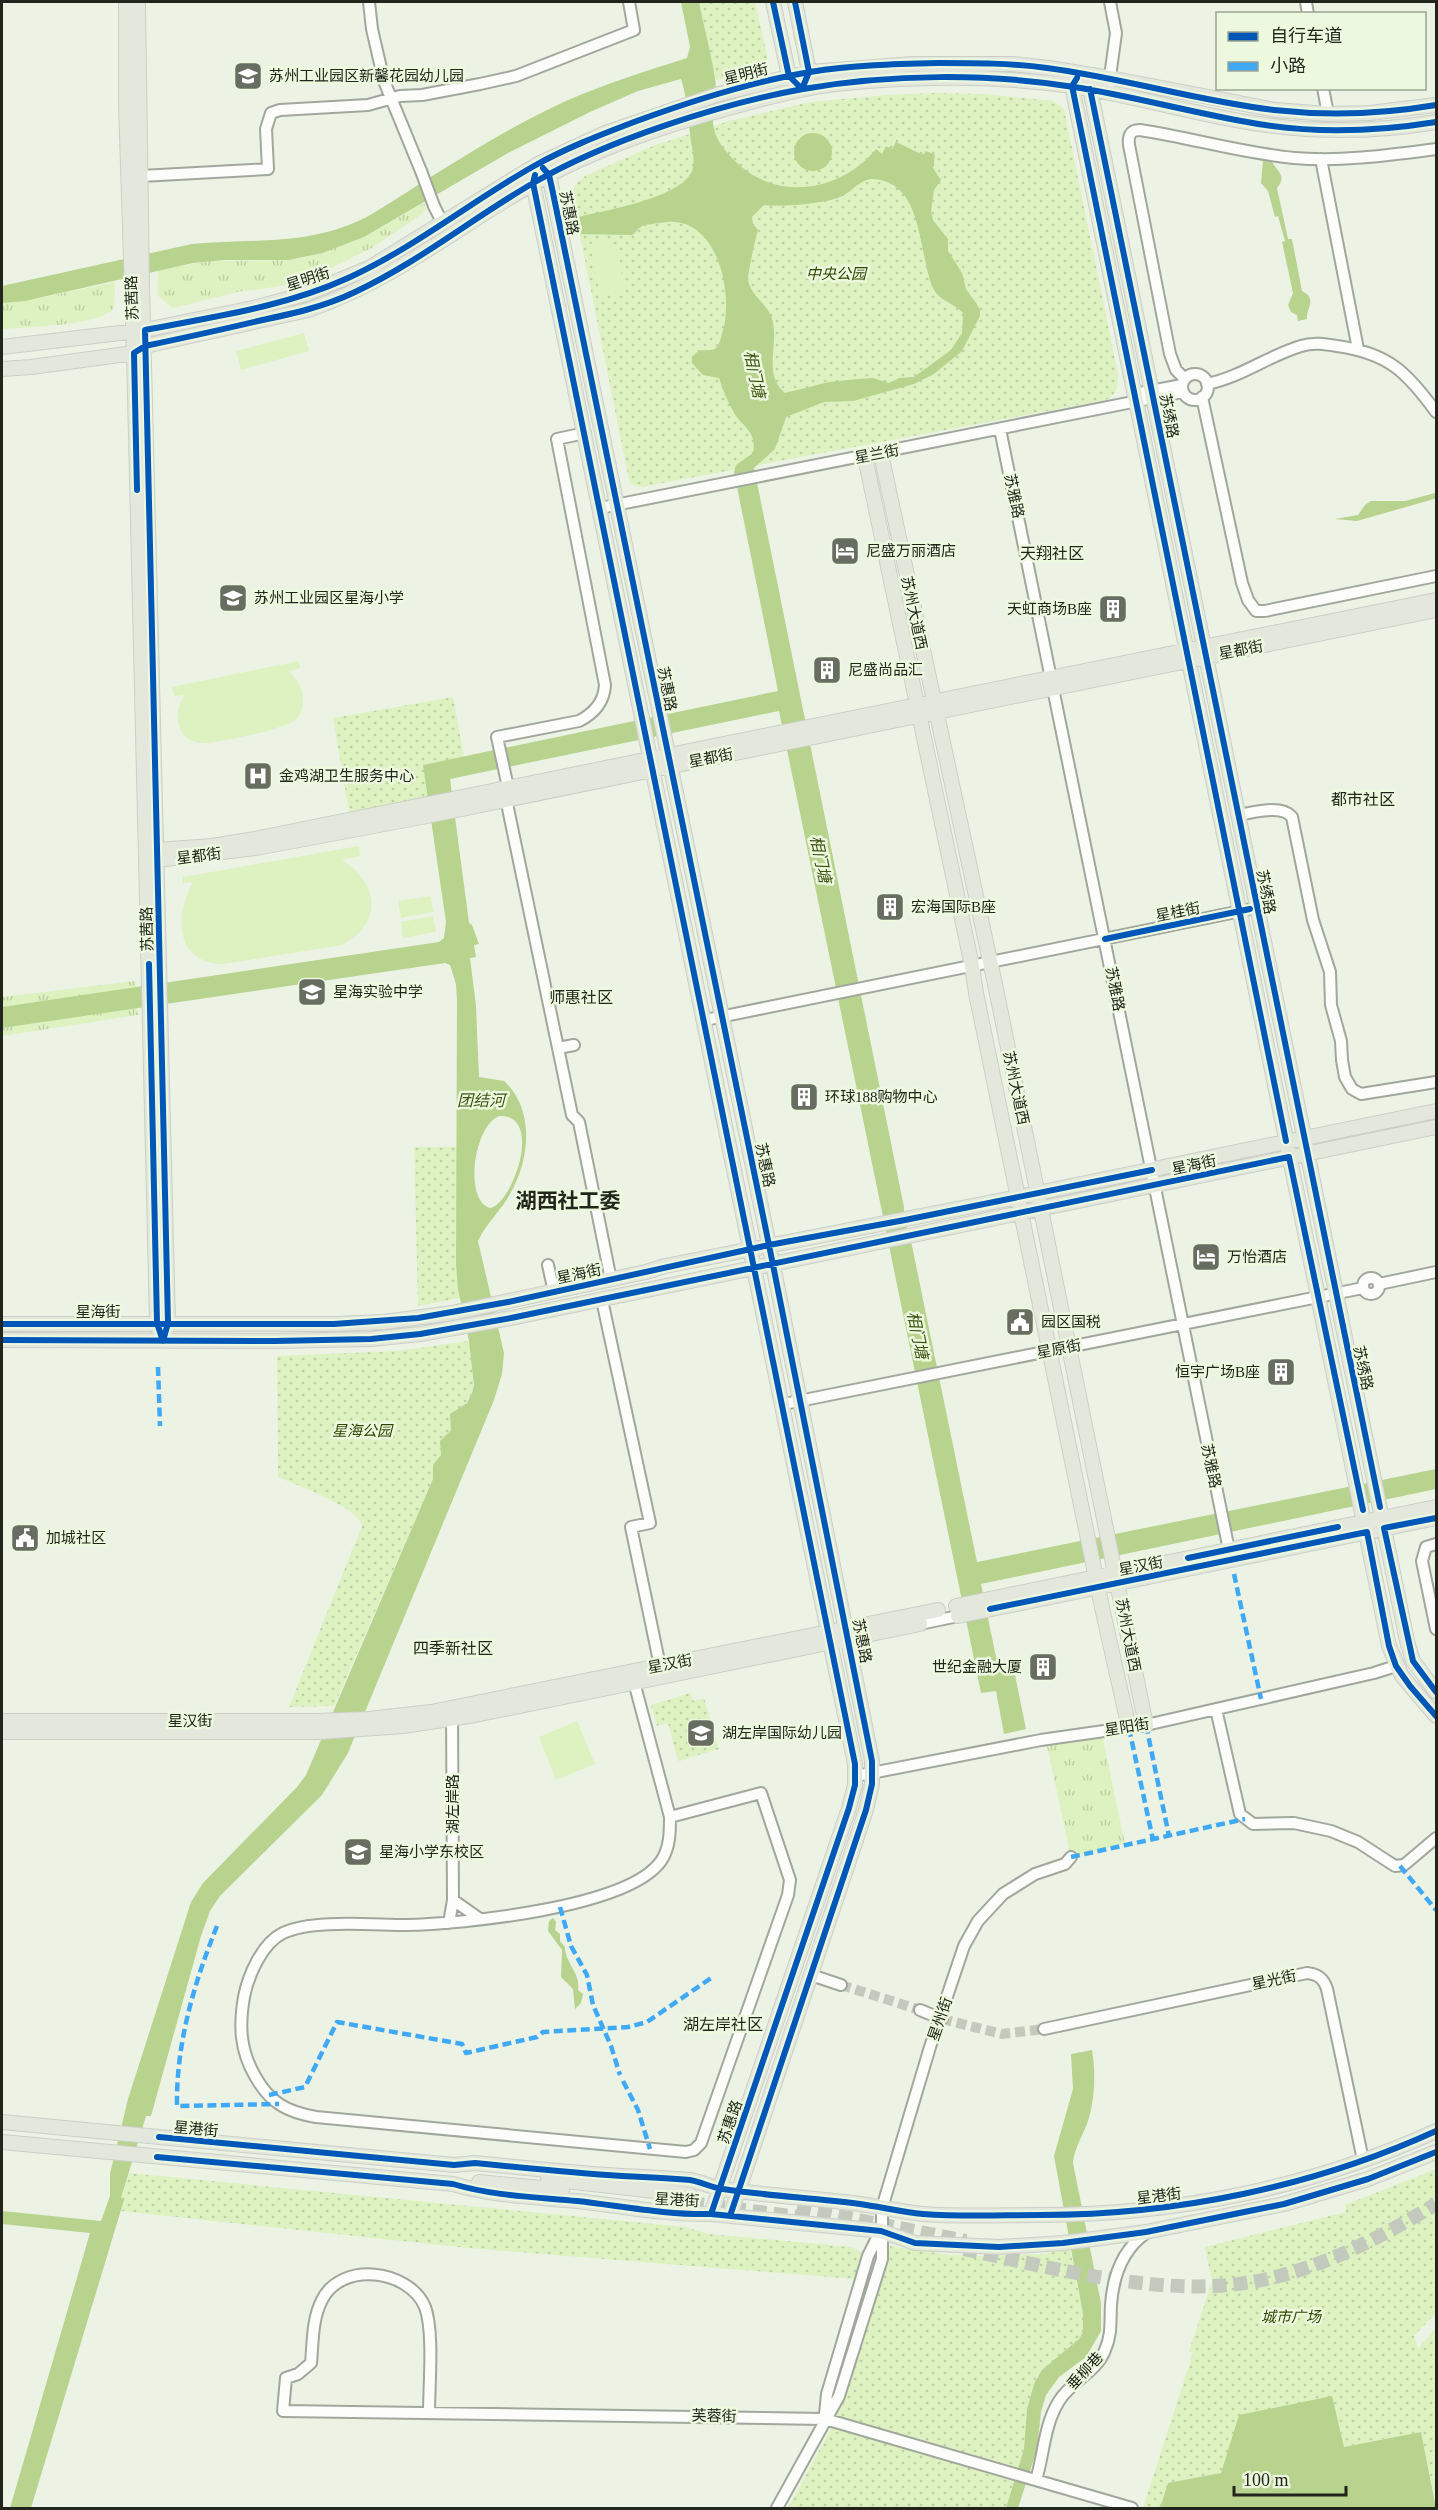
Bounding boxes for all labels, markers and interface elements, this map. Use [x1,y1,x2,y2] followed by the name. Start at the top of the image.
[1216,12,1426,90] legend
[1270,26,1342,46] text: 自行车道
[1270,56,1306,76] text: 小路
[232,60,264,92] school or university icon: 苏州工业园区新馨花园幼儿园
[722,61,770,87] street label: 星明街
[269,67,464,84] place label: 苏州工业园区新馨花园幼儿园
[557,189,581,237] street label: 苏惠路
[284,264,332,294] street label: 星明街
[806,266,868,282] park label: 中央公园
[123,275,141,321] street label: 苏茜路
[741,349,768,402] water label: 相门塘
[1157,392,1181,440] street label: 苏绣路
[853,442,901,466] street label: 星兰街
[1001,472,1027,520] street label: 苏雅路
[829,535,861,567] hotel icon: 尼盛万丽酒店
[866,542,956,559] place label: 尼盛万丽酒店
[1020,545,1084,562] district label: 天翔社区
[898,574,931,651] street label: 苏州大道西
[217,582,249,614] school or university icon: 苏州工业园区星海小学
[254,589,404,606] place label: 苏州工业园区星海小学
[1097,593,1129,625] building icon: 天虹商场B座
[1007,601,1092,617] place label: 天虹商场B座
[1217,638,1265,662] street label: 星都街
[811,654,843,686] building icon: 尼盛尚品汇
[848,661,923,678] place label: 尼盛尚品汇
[655,665,679,713] street label: 苏惠路
[687,746,735,770] street label: 星都街
[242,760,274,792] hospital icon: 金鸡湖卫生服务中心
[279,768,414,784] place label: 金鸡湖卫生服务中心
[1331,791,1395,808] district label: 都市社区
[807,834,834,887] water label: 相门塘
[176,845,222,867] street label: 星都街
[1254,868,1278,916] street label: 苏绣路
[874,891,906,923] building icon: 宏海国际B座
[911,899,996,915] place label: 宏海国际B座
[1154,900,1202,924] street label: 星桂街
[139,906,155,952] street label: 苏茜路
[1103,965,1127,1013] street label: 苏雅路
[296,976,328,1008] school or university icon: 星海实验中学
[333,984,423,1000] place label: 星海实验中学
[549,989,613,1006] district label: 师惠社区
[1000,1049,1033,1126] street label: 苏州大道西
[788,1081,820,1113] building icon: 环球188购物中心
[825,1089,938,1105] place label: 环球188购物中心
[457,1092,508,1109] water label: 团结河
[752,1141,778,1189] street label: 苏惠路
[1170,1152,1218,1178] street label: 星海街
[516,1189,621,1213] district label: 湖西社工委
[1190,1241,1222,1273] hotel icon: 万怡酒店
[1227,1248,1287,1265] place label: 万怡酒店
[555,1261,603,1287] street label: 星海街
[75,1304,121,1320] street label: 星海街
[1004,1306,1036,1338] public building icon: 园区国税
[904,1310,931,1363] water label: 相门塘
[1041,1314,1101,1330] place label: 园区国税
[1035,1337,1083,1361] street label: 星原街
[1350,1344,1376,1392] street label: 苏绣路
[1265,1356,1297,1388] building icon: 恒宇广场B座
[1175,1364,1260,1380] place label: 恒宇广场B座
[332,1423,394,1439] park label: 星海公园
[1198,1442,1224,1490] street label: 苏雅路
[9,1522,41,1554] public building icon: 加城社区
[46,1530,106,1546] place label: 加城社区
[1117,1554,1165,1578] street label: 星汉街
[1113,1596,1144,1673] street label: 苏州大道西
[850,1617,874,1665] street label: 苏惠路
[413,1640,493,1657] district label: 四季新社区
[1027,1651,1059,1683] building icon: 世纪金融大厦
[646,1652,694,1676] street label: 星汉街
[932,1659,1022,1675] place label: 世纪金融大厦
[167,1713,213,1729] street label: 星汉街
[1104,1716,1150,1738] street label: 星阳街
[685,1717,717,1749] school or university icon: 湖左岸国际幼儿园
[722,1725,842,1741] place label: 湖左岸国际幼儿园
[445,1774,461,1834] street label: 湖左岸路
[342,1836,374,1868] school or university icon: 星海小学东校区
[379,1843,484,1860] place label: 星海小学东校区
[1250,1967,1298,1993] street label: 星光街
[924,1995,955,2043] street label: 星州街
[683,2016,763,2033] district label: 湖左岸社区
[715,2098,745,2146] street label: 苏惠路
[173,2119,219,2139] street label: 星港街
[1136,2185,1182,2207] street label: 星港街
[654,2191,700,2209] street label: 星港街
[1261,2309,1323,2325] park label: 城市广场
[1064,2349,1106,2393] street label: 垂柳巷
[691,2408,737,2424] street label: 芙蓉街
[1234,2459,1346,2497] scale bar
[1243,2470,1289,2490] text: 100 m

